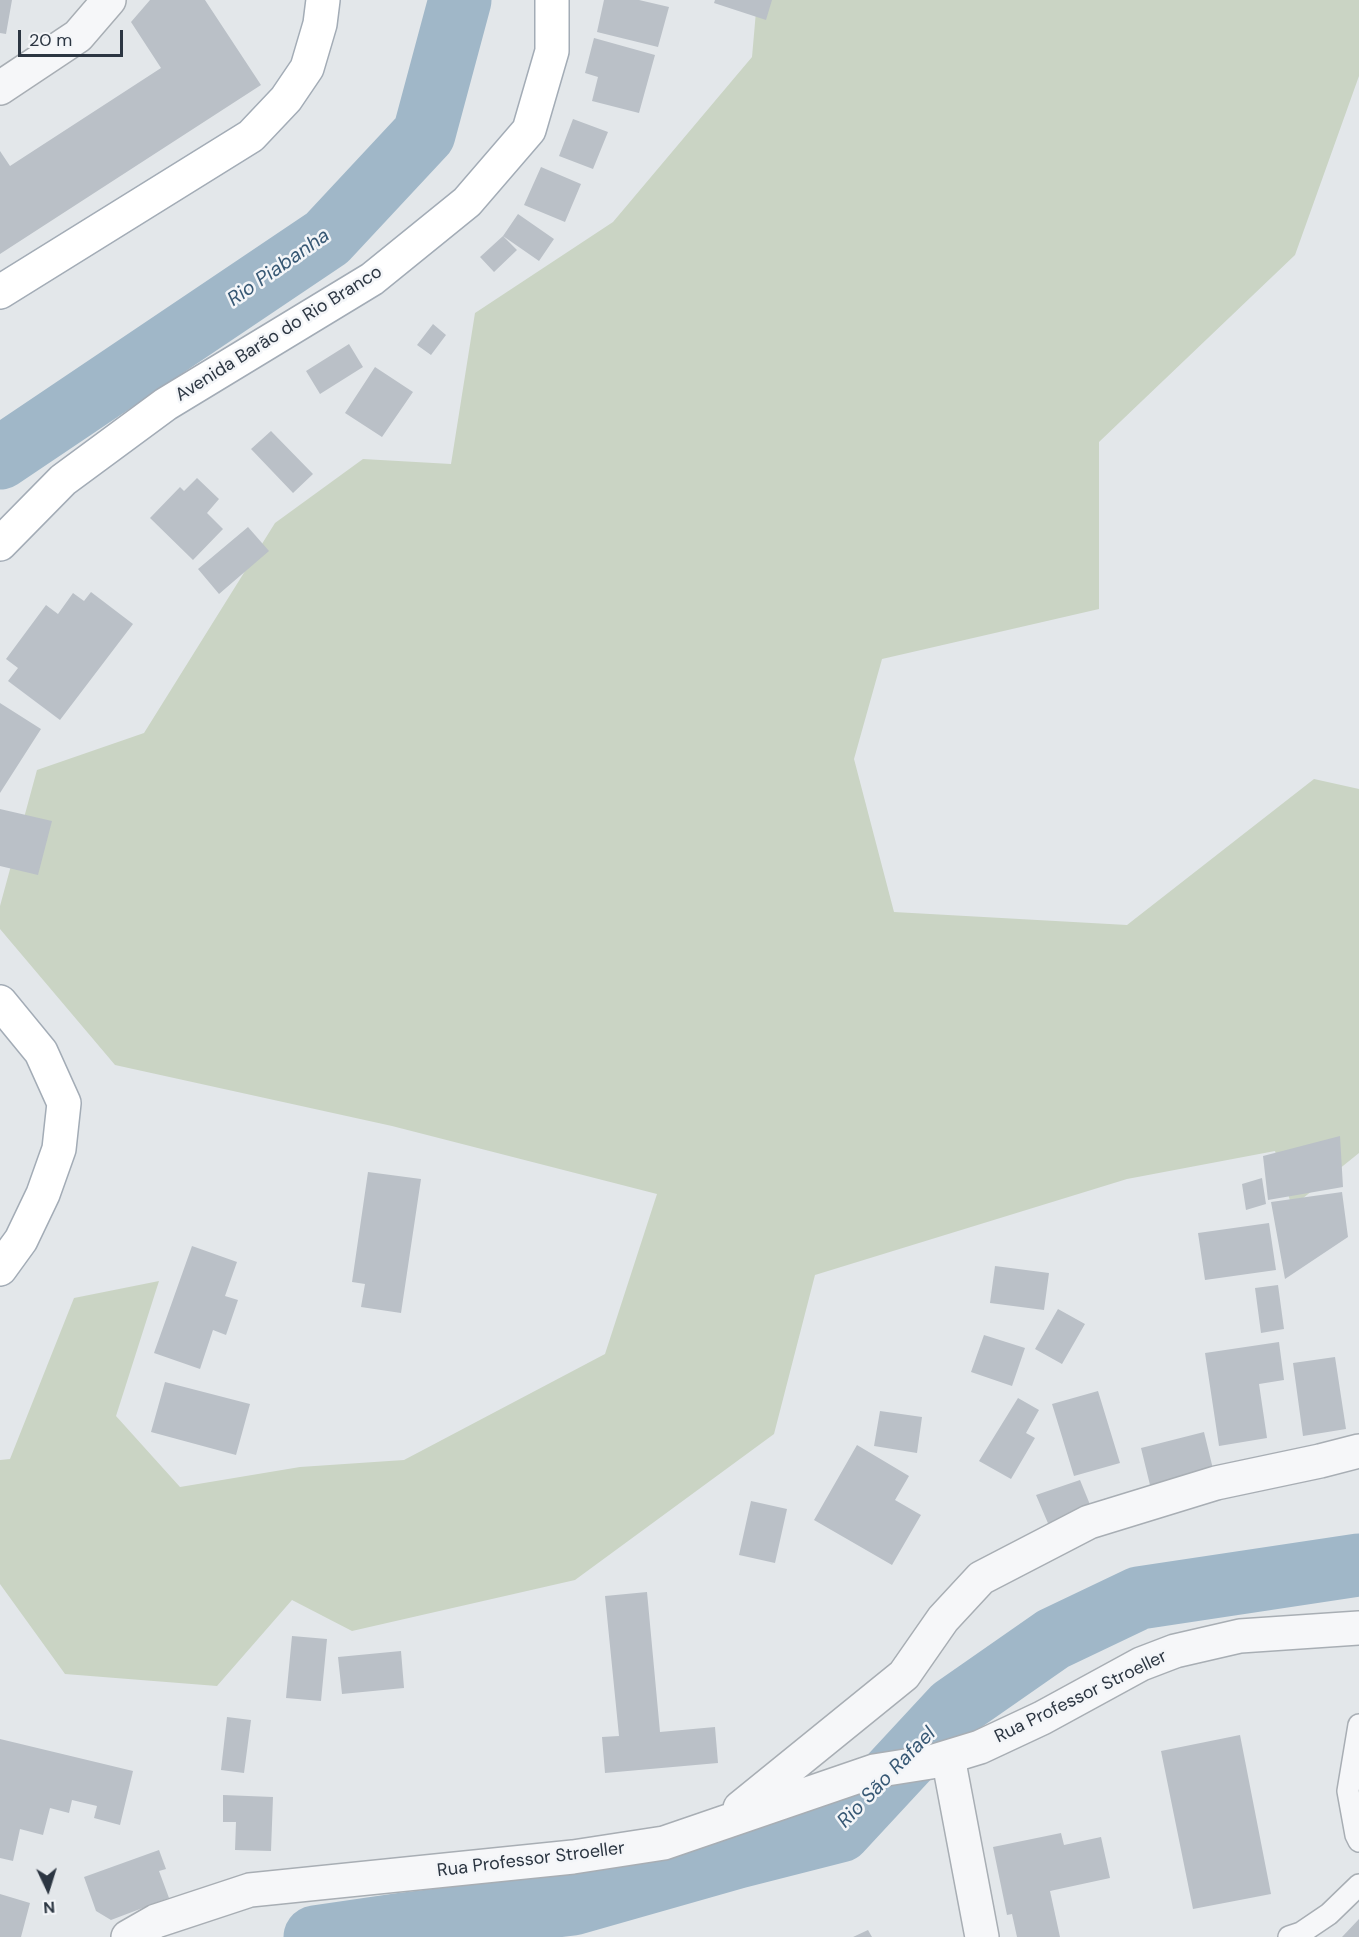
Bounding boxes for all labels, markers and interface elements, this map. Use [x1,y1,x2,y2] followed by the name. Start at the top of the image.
[21,18,126,56] scale bar
[29,28,72,52] text: 20 m
[223,224,335,312] water label: Rio Piabanha
[172,261,386,407] street label: Avenida Barão do Rio Branco
[991,1646,1171,1748] street label: Rua Professor Stroeller
[833,1723,941,1833] water label: Rio São Rafael
[436,1838,626,1882] street label: Rua Professor Stroeller
[18,1859,78,1919] north arrow
[43,1897,56,1918] text: N

